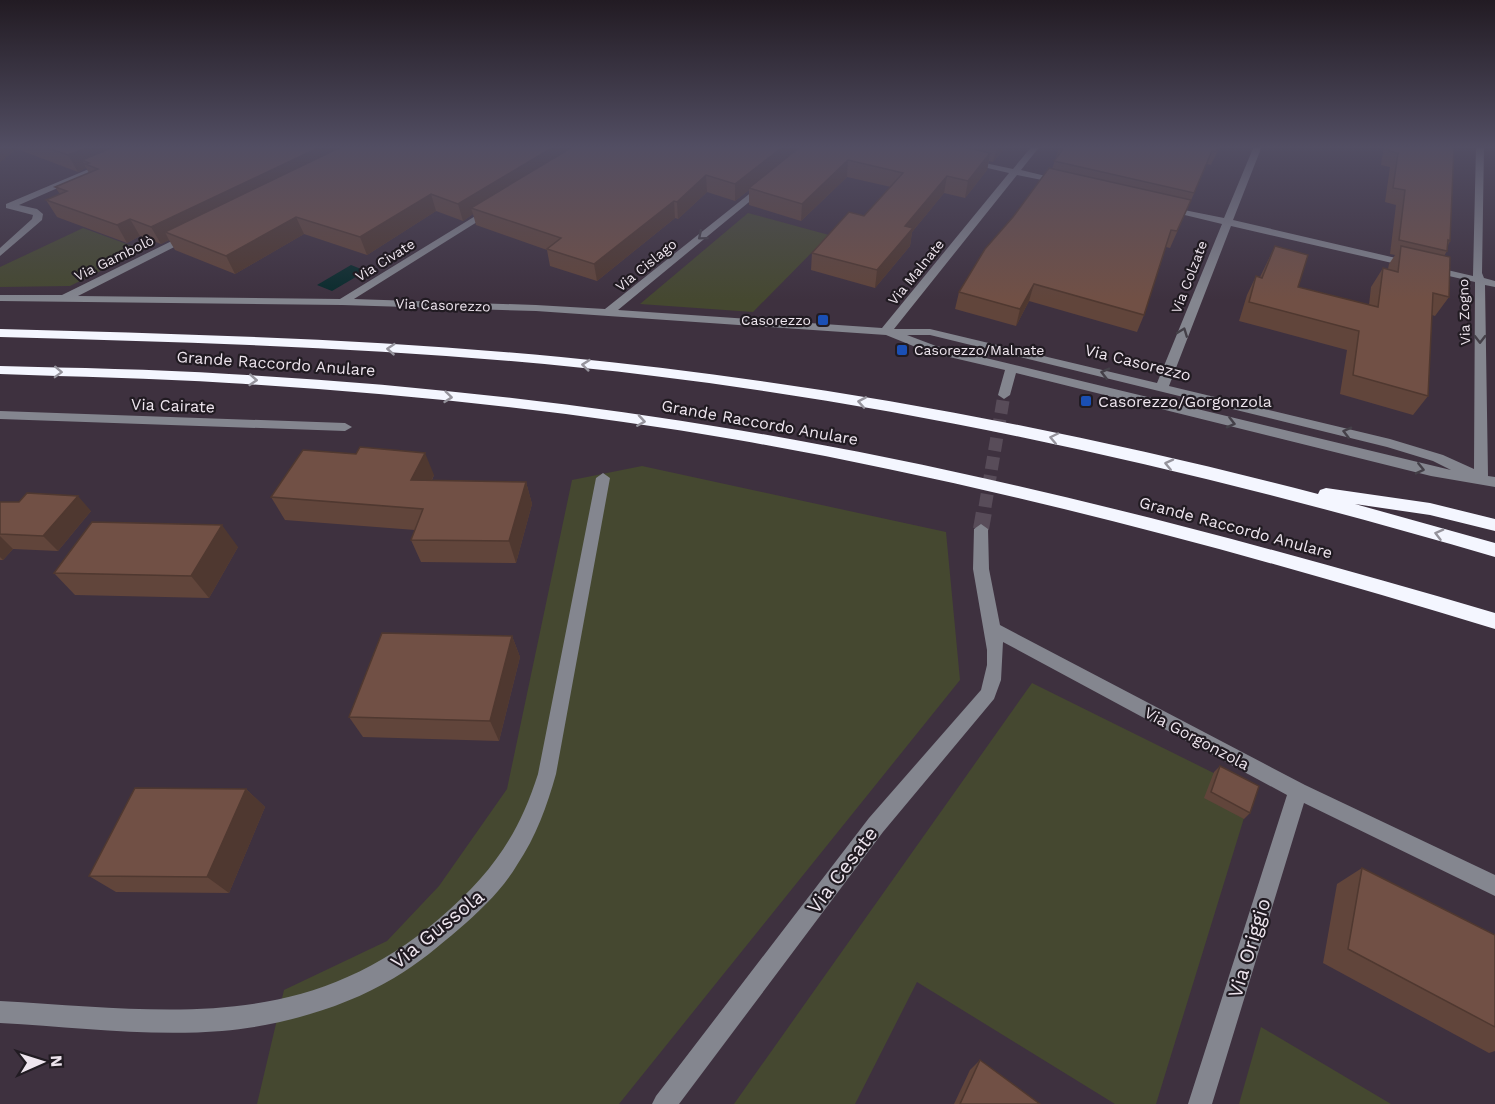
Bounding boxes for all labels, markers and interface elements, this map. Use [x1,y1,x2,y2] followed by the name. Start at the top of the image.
[698,229,709,240] one-way arrow
[72,232,156,284] street label: Via Gambolò
[352,235,418,285] street label: Via Civate
[612,236,680,294] street label: Via Cislago
[885,236,947,308] street label: Via Malnate
[1168,238,1210,316] street label: Via Colzate
[1455,278,1473,346] street label: Via Zogno
[395,295,491,315] street label: Via Casorezzo
[741,312,811,328] place label: Casorezzo
[816,313,830,327] marker: Casorezzo
[1176,328,1188,339] one-way arrow
[1474,335,1487,344] one-way arrow
[1083,340,1193,385] street label: Via Casorezzo
[387,342,396,355] one-way arrow
[914,342,1044,358] place label: Casorezzo/Malnate
[895,343,909,357] marker: Casorezzo/Malnate
[176,347,376,380] street label: Grande Raccordo Anulare
[581,359,590,372] one-way arrow
[54,365,63,378] one-way arrow
[1100,367,1110,380] one-way arrow
[249,373,258,386] one-way arrow
[443,390,452,403] one-way arrow
[1098,392,1272,411] place label: Casorezzo/Gorgonzola
[1079,394,1093,408] marker: Casorezzo/Gorgonzola
[131,395,215,416] street label: Via Cairate
[660,396,860,449] street label: Grande Raccordo Anulare
[857,397,867,409] one-way arrow
[636,414,646,426] one-way arrow
[1226,415,1236,428] one-way arrow
[1342,427,1352,440] one-way arrow
[1049,432,1059,445] one-way arrow
[1164,458,1174,471] one-way arrow
[1415,461,1425,474] one-way arrow
[1137,493,1335,562] street label: Grande Raccordo Anulare
[1434,529,1444,541] one-way arrow
[1141,703,1252,774] street label: Via Gorgonzola
[802,822,882,918] street label: Via Cesate
[385,884,489,974] street label: Via Gussola
[1222,895,1276,1001] street label: Via Origgio
[12,1032,72,1092] north arrow
[47,1055,66,1068] text: N

